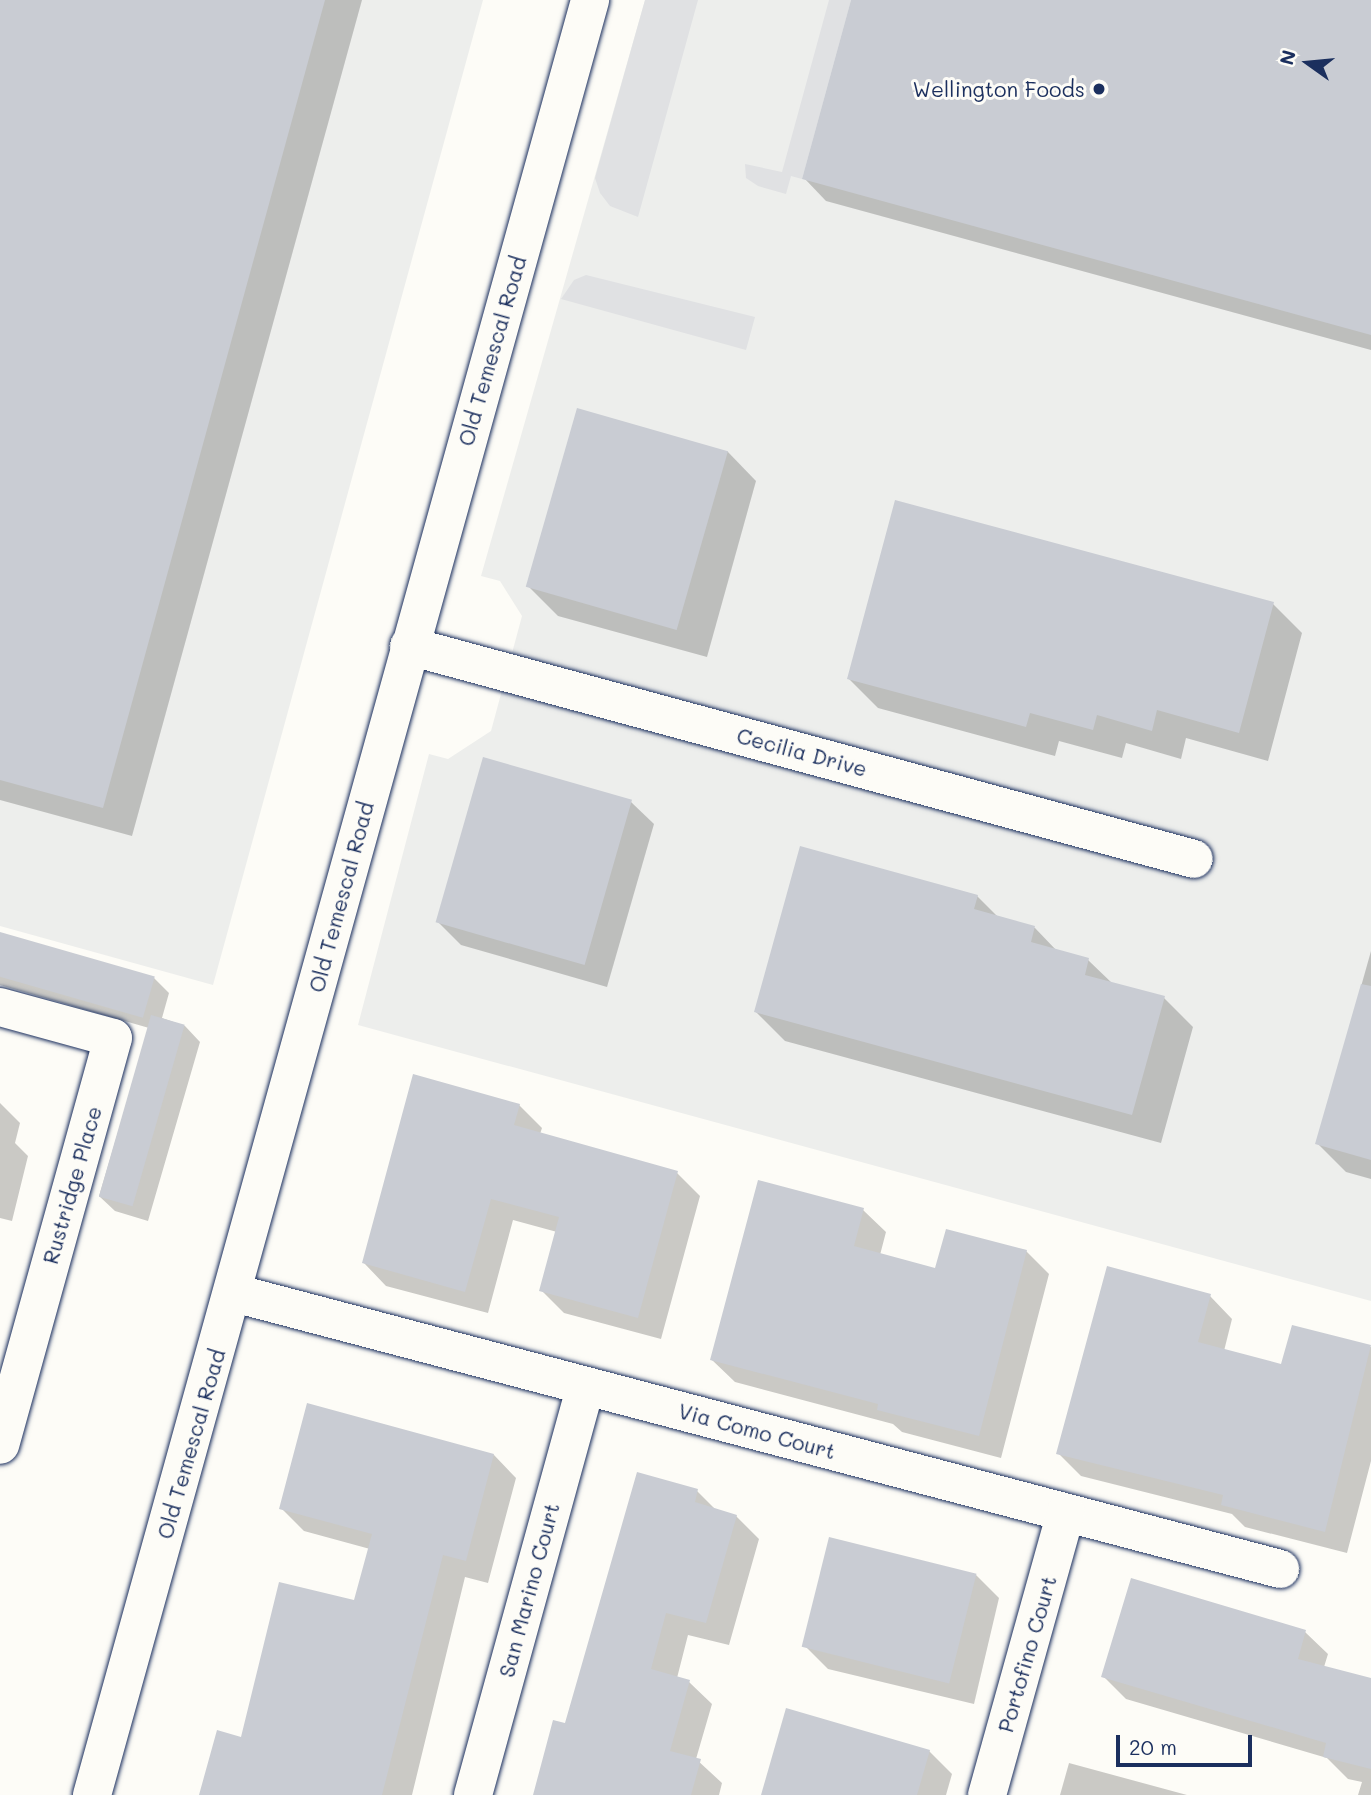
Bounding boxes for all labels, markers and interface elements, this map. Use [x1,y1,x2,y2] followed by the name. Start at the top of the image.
[1273,28,1343,98] north arrow
[1273,47,1301,68] text: N
[913,76,1085,102] place label: Wellington Foods
[1091,81,1107,97] marker: Wellington Foods
[453,253,531,449] street label: Old Temescal Road
[734,723,870,781] street label: Cecilia Drive
[303,799,379,995] street label: Old Temescal Road
[37,1103,107,1267] street label: Rustridge Place
[152,1346,230,1542] street label: Old Temescal Road
[676,1398,838,1464] street label: Via Como Court
[494,1500,564,1680] street label: San Marino Court
[993,1573,1061,1735] street label: Portofino Court
[1119,1722,1256,1766] scale bar
[1129,1733,1177,1760] text: 20 m

